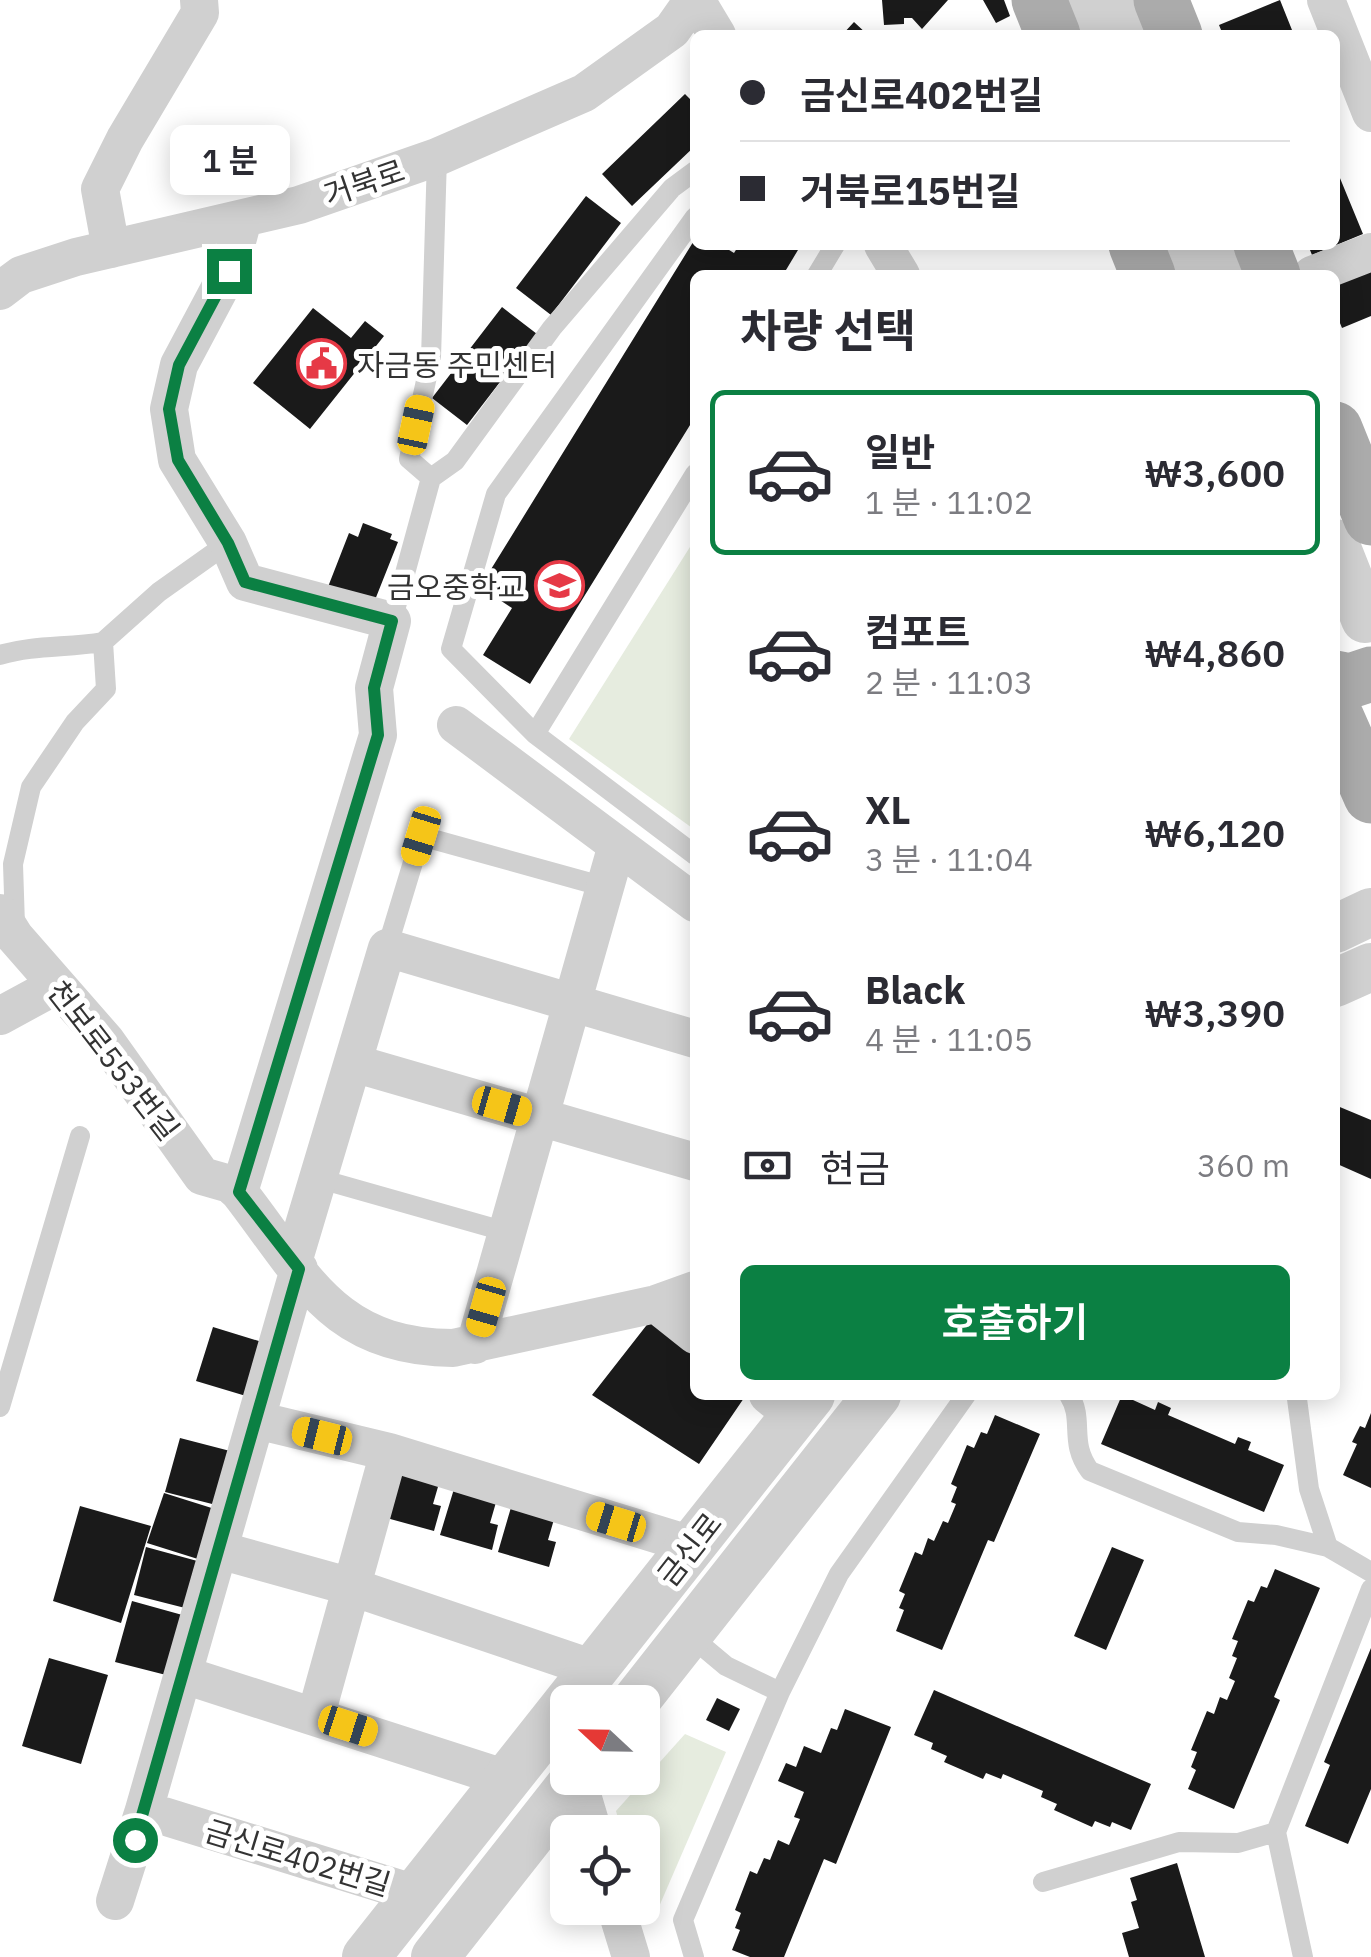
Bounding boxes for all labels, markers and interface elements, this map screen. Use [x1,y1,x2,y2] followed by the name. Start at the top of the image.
[800,70,1043,119] text: 금신로402번길
[169,126,289,196] callout: 1 분
[202,139,258,181] text: 1 분
[319,150,409,214] street label: 거북로
[800,166,1020,215] text: 거북로15번길
[207,249,252,294] route end
[740,301,916,359] text: 차량 선택
[296,338,348,390] public building icon: 자금동 주민센터
[357,345,557,384] place label: 자금동 주민센터
[395,393,437,457] car
[865,427,935,476] text: 일반
[745,428,835,518] icon: car
[1144,448,1285,497] text: ₩3,600
[865,481,1033,523] text: 1 분 · 11:02
[534,560,586,612] school or university icon: 금오중학교
[387,567,525,606] place label: 금오중학교
[865,607,970,656] text: 컴포트
[745,608,835,698] icon: car
[1144,628,1285,677] text: ₩4,860
[865,661,1033,703] text: 2 분 · 11:03
[865,785,911,834] text: XL
[745,788,835,878] icon: car
[398,803,444,869] car
[1144,808,1285,857] text: ₩6,120
[865,838,1033,880] text: 3 분 · 11:04
[865,965,965,1014] text: Black
[745,968,835,1058] icon: car
[40,972,188,1148] street label: 천보로553번길
[1144,988,1285,1037] text: ₩3,390
[865,1018,1033,1060] text: 4 분 · 11:05
[469,1083,535,1129] car
[740,1138,795,1193] icon: cash
[820,1143,890,1192] text: 현금
[1197,1144,1290,1186] text: 360 m
[740,1265,1290,1380] button: 호출하기
[463,1274,509,1340] car
[289,1414,355,1458] car
[583,1499,649,1545] car
[648,1504,730,1594] street label: 금신로
[550,1685,660,1795] north arrow
[550,1685,660,1925] map controls
[315,1702,381,1750] car
[200,1810,396,1904] street label: 금신로402번길
[550,1815,660,1925] button: locate
[113,1818,158,1863] route start

